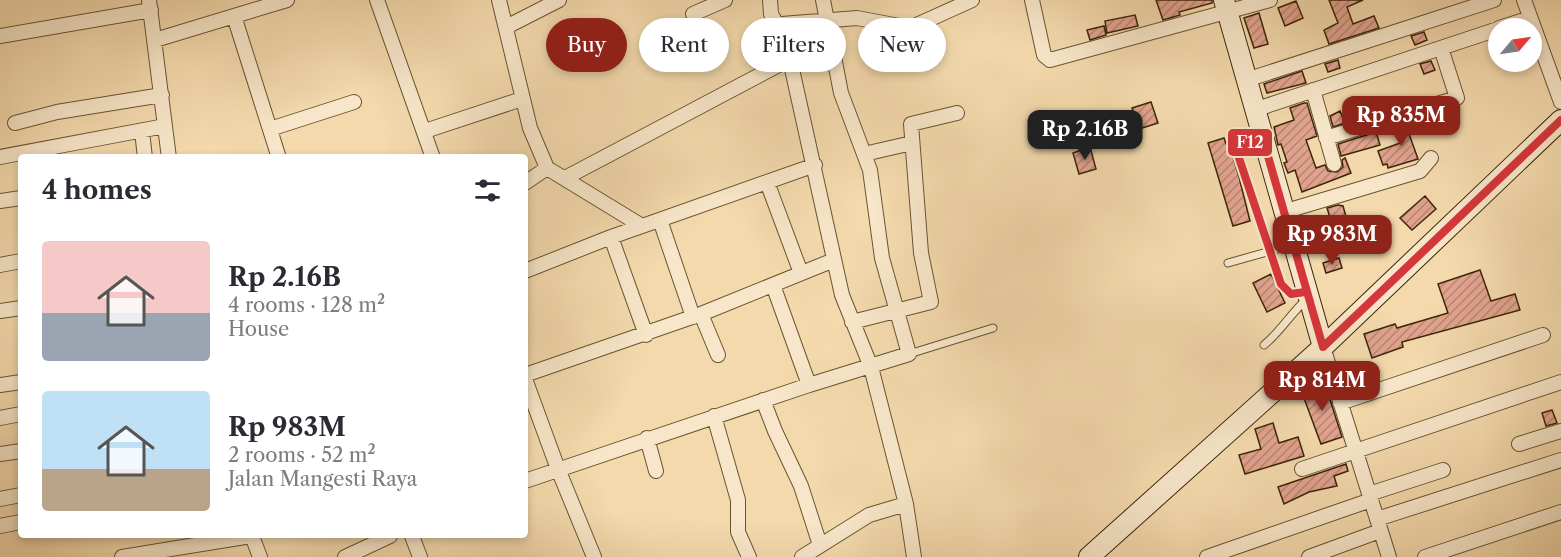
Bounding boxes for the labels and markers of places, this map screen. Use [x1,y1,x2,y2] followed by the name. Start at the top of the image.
[1346,96,1456,147] pin: Rp 835M
[1023,110,1147,161] pin: Rp 2.16B
[1277,215,1387,266] pin: Rp 983M
[1267,361,1377,412] pin: Rp 814M

